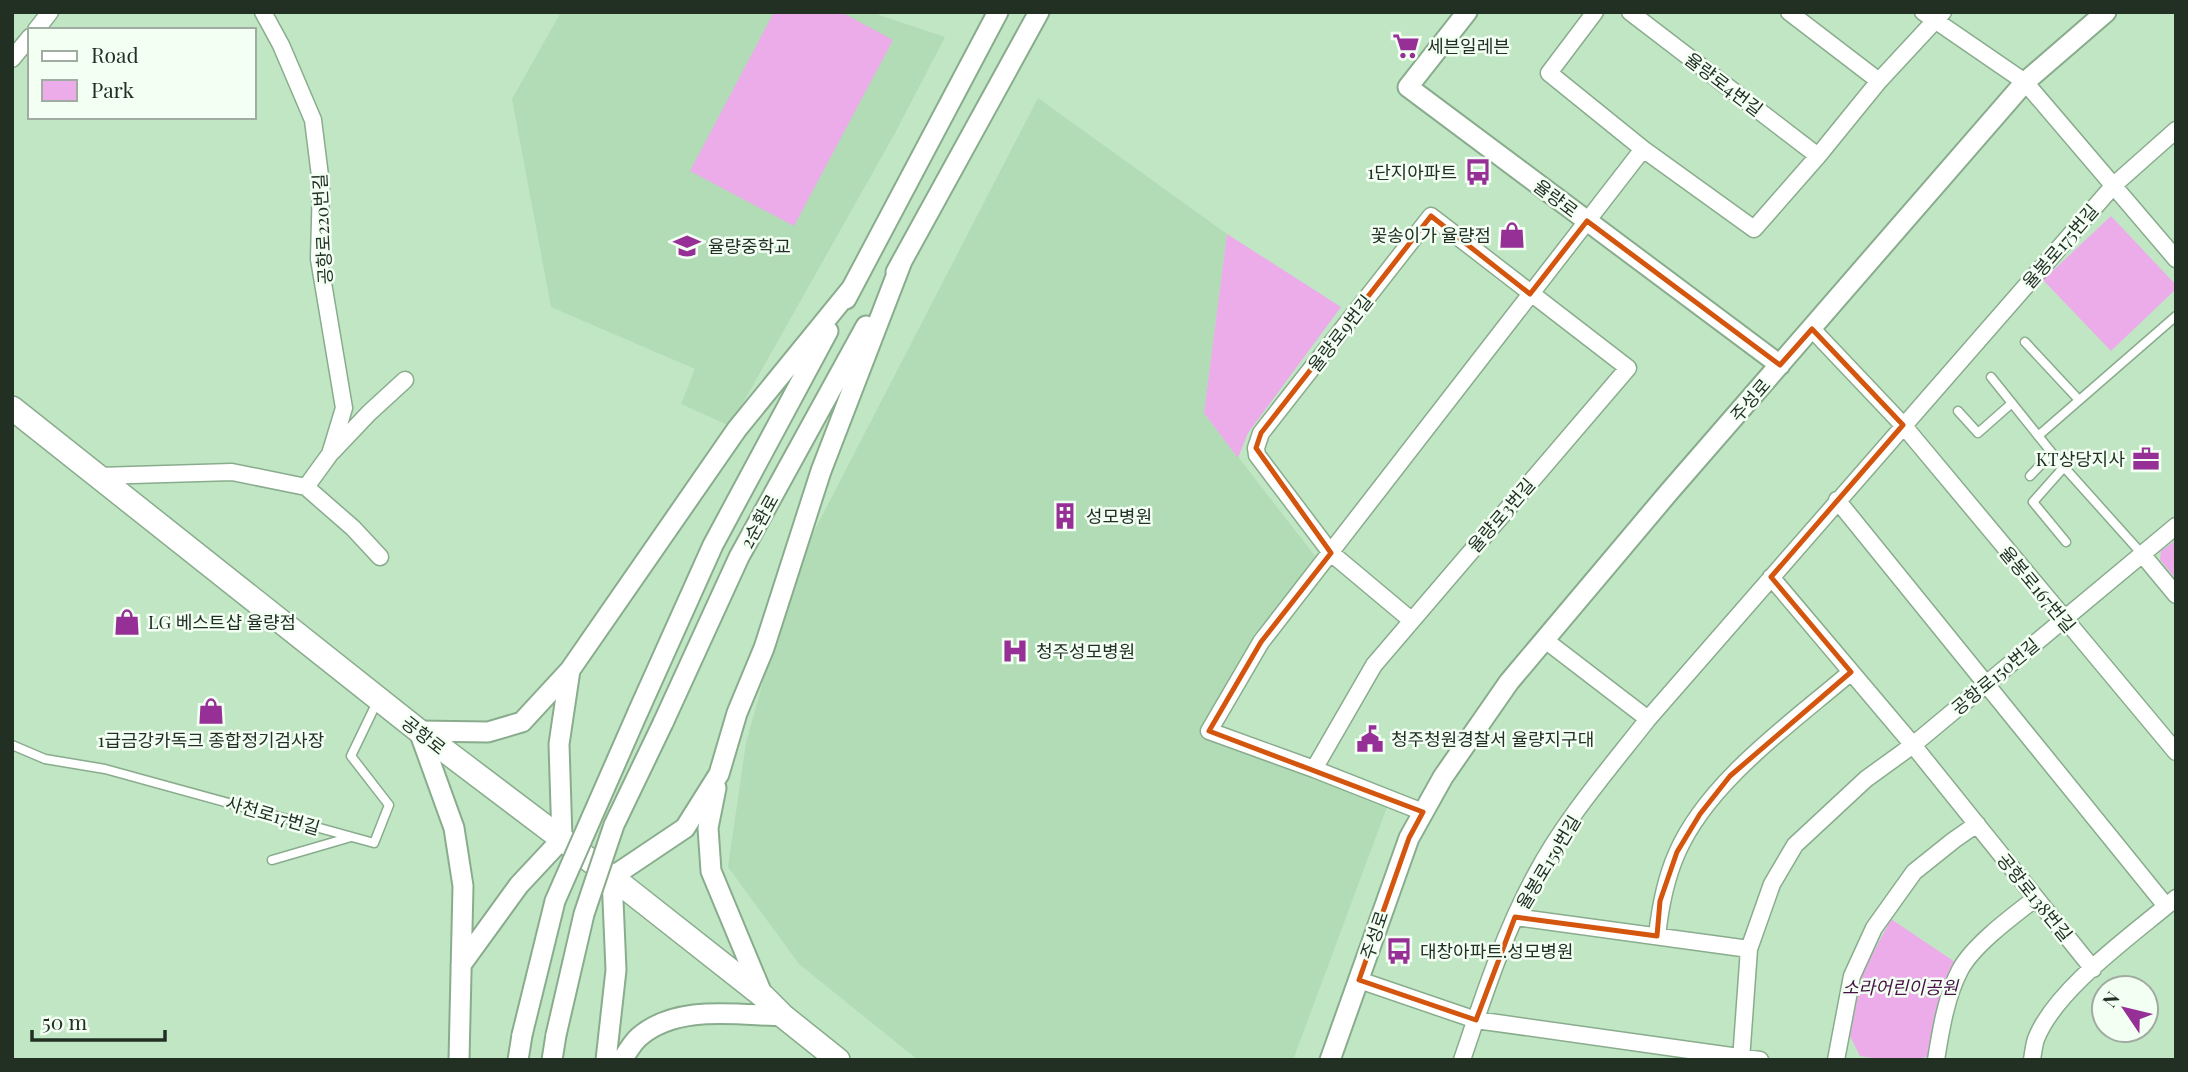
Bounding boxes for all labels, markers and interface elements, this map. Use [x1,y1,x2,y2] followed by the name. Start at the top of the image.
[28,28,256,119] legend
[1391,31,1421,61] supermarket icon: 세븐일레븐
[1427,34,1510,58] place label: 세븐일레븐
[91,40,139,68] text: Road
[1680,47,1768,121] street label: 율량로4번길
[91,75,135,103] text: Park
[1463,157,1493,187] bus stop icon: 1단지아파트
[1368,160,1457,184] place label: 1단지아파트
[307,173,337,285] street label: 공항로220번길
[1529,173,1583,223] street label: 율량로
[2017,199,2103,293] street label: 율봉로175번길
[1497,220,1527,250] shop icon: 꽃송이가 율량점
[1371,223,1491,247] place label: 꽃송이가 율량점
[672,231,702,261] school or university icon: 율량중학교
[708,234,791,258] place label: 율량중학교
[1302,289,1378,377] street label: 율량로9번길
[1725,373,1775,427] street label: 주성로
[2131,444,2161,474] office icon: KT상당지사
[2036,447,2125,471] place label: KT상당지사
[1462,473,1540,557] street label: 율량로3번길
[734,490,784,552] street label: 2순환로
[1050,501,1080,531] building icon: 성모병원
[1086,504,1152,528] place label: 성모병원
[1995,541,2081,637] street label: 율봉로167번길
[112,607,142,637] shop icon: LG 베스트샵 율량점
[148,610,296,634] place label: LG 베스트샵 율량점
[1946,632,2044,720] street label: 공항로150번길
[1000,636,1030,666] hospital icon: 청주성모병원
[1036,639,1135,663] place label: 청주성모병원
[196,696,226,726] shop icon: 1급금강카독크 종합정기검사장
[397,710,451,760] street label: 공항로
[1355,724,1385,754] public building icon: 청주청원경찰서 율량지구대
[1391,727,1594,751] place label: 청주청원경찰서 율량지구대
[98,728,324,752] place label: 1급금강카독크 종합정기검사장
[223,790,323,840] street label: 사천로17번길
[1510,810,1586,914] street label: 율봉로159번길
[1992,848,2078,946] street label: 공항로138번길
[1355,908,1393,962] street label: 주성로
[1384,936,1414,966] bus stop icon: 대창아파트.성모병원
[1420,939,1574,963] place label: 대창아파트.성모병원
[2090,974,2160,1044] north arrow
[1842,975,1959,999] park label: 소라어린이공원
[2096,985,2125,1012] text: N
[32,998,164,1042] scale bar
[42,1007,88,1035] text: 50 m

